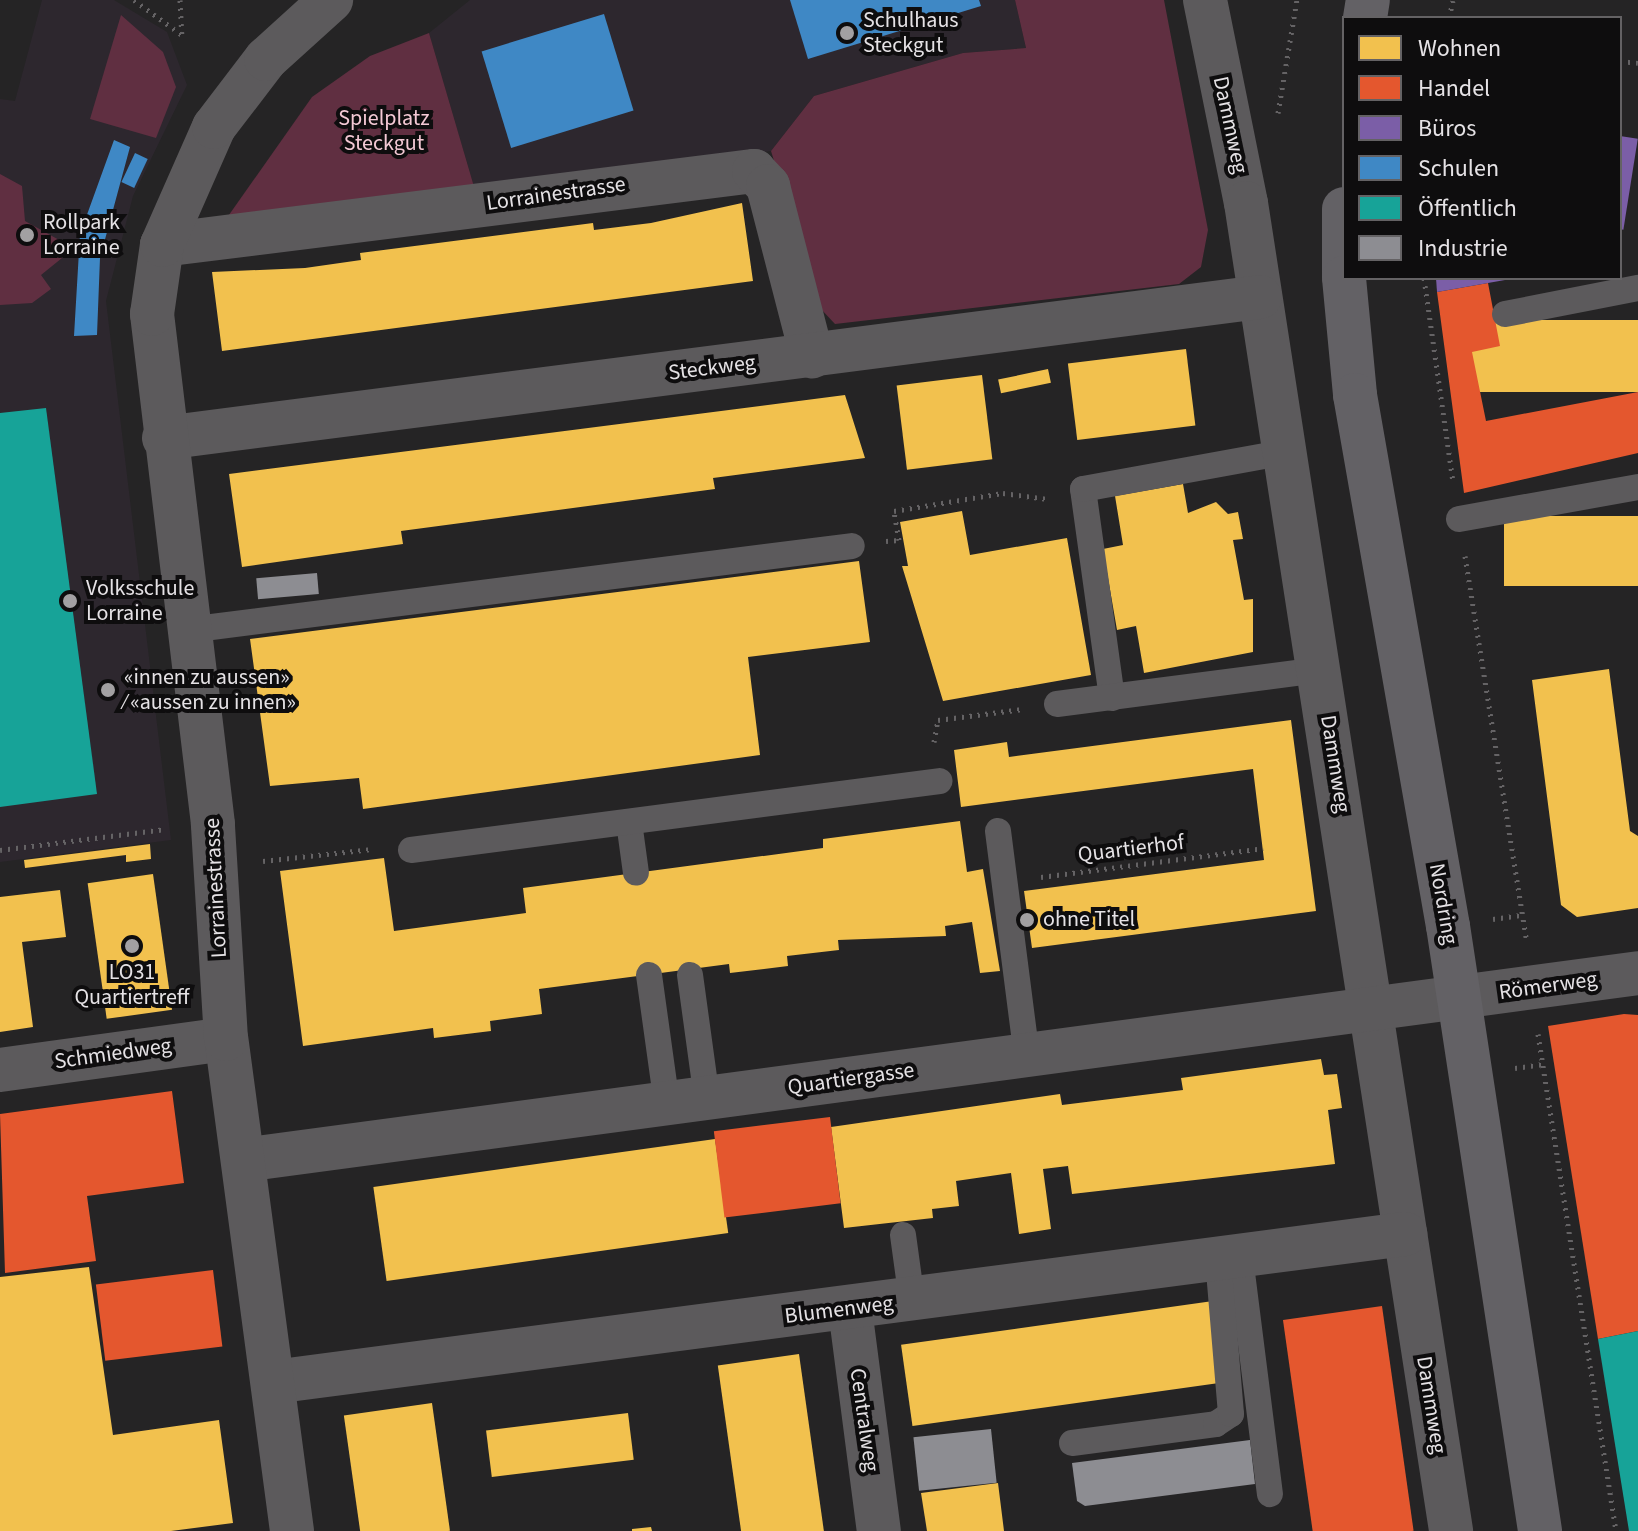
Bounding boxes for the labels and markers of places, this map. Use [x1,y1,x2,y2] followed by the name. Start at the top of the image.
[863,7,959,58] place label: Schulhaus Steckgut
[838,24,856,42] marker: Schulhaus Steckgut
[43,209,120,260] place label: Rollpark Lorraine
[18,226,36,244] marker: Rollpark Lorraine
[86,575,194,626] place label: Volksschule Lorraine
[61,592,79,610] marker: Volksschule Lorraine
[124,664,296,716] place label: «innen zu aussen» ⁄ «aussen zu innen»
[99,681,117,699] marker: «innen zu aussen» ⁄ «aussen zu innen»
[1043,907,1135,933] place label: ohne Titel
[1018,911,1036,929] marker: ohne Titel
[123,937,141,955] marker: LO31 Quartiertreff
[74,959,190,1010] place label: LO31 Quartiertreff

